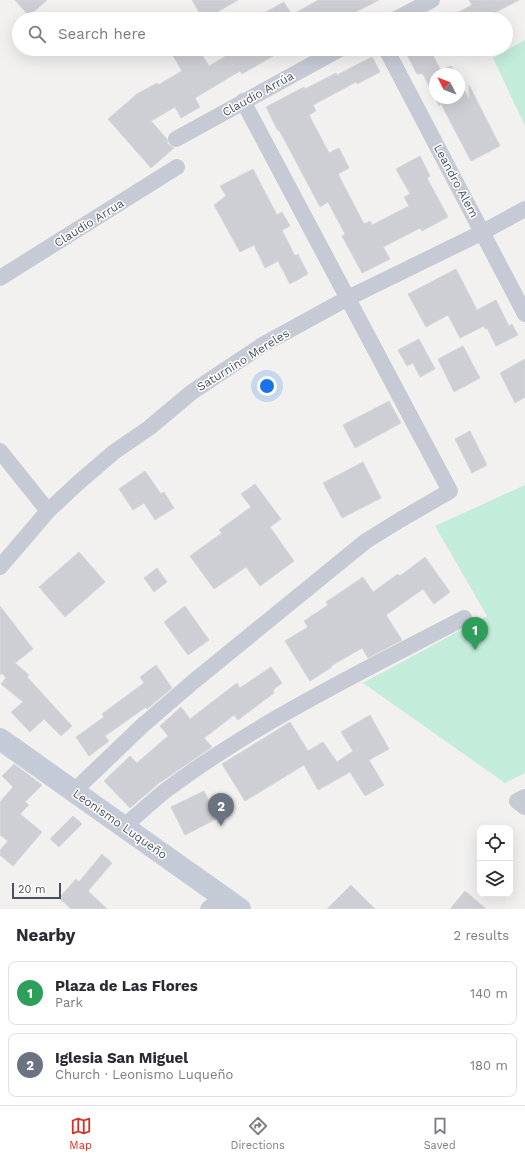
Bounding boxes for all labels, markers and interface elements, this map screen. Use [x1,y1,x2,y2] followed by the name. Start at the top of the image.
[12,12,513,56] search box
[26,23,48,45] icon: search
[58,25,146,43] text: Search here
[220,68,296,119] street label: Claudio Arrúa
[429,68,465,104] north arrow
[431,142,481,220] street label: Leandro Alem
[52,196,127,250] street label: Claudio Arrua
[194,326,292,394] street label: Saturnino Mereles
[257,376,277,396] your location
[462,617,488,650] pin: 1
[70,786,170,862] street label: Leonismo Luqueño
[208,793,234,826] pin: 2
[477,825,513,897] map controls
[477,825,513,861] button: locate
[477,861,513,897] button: layers
[12,881,61,900] scale bar
[18,883,46,896] text: 20 m
[16,925,75,945] text: Nearby
[454,928,509,943] text: 2 results
[55,977,198,995] text: Plaza de Las Flores
[27,986,33,1001] text: 1
[470,986,508,1001] text: 140 m
[55,995,83,1010] text: Park
[55,1049,188,1067] text: Iglesia San Miguel
[26,1058,34,1073] text: 2
[470,1058,508,1073] text: 180 m
[55,1067,233,1082] text: Church · Leonismo Luqueño
[69,1115,92,1152] tab: Map
[231,1115,285,1152] tab: Directions
[424,1115,456,1152] tab: Saved

